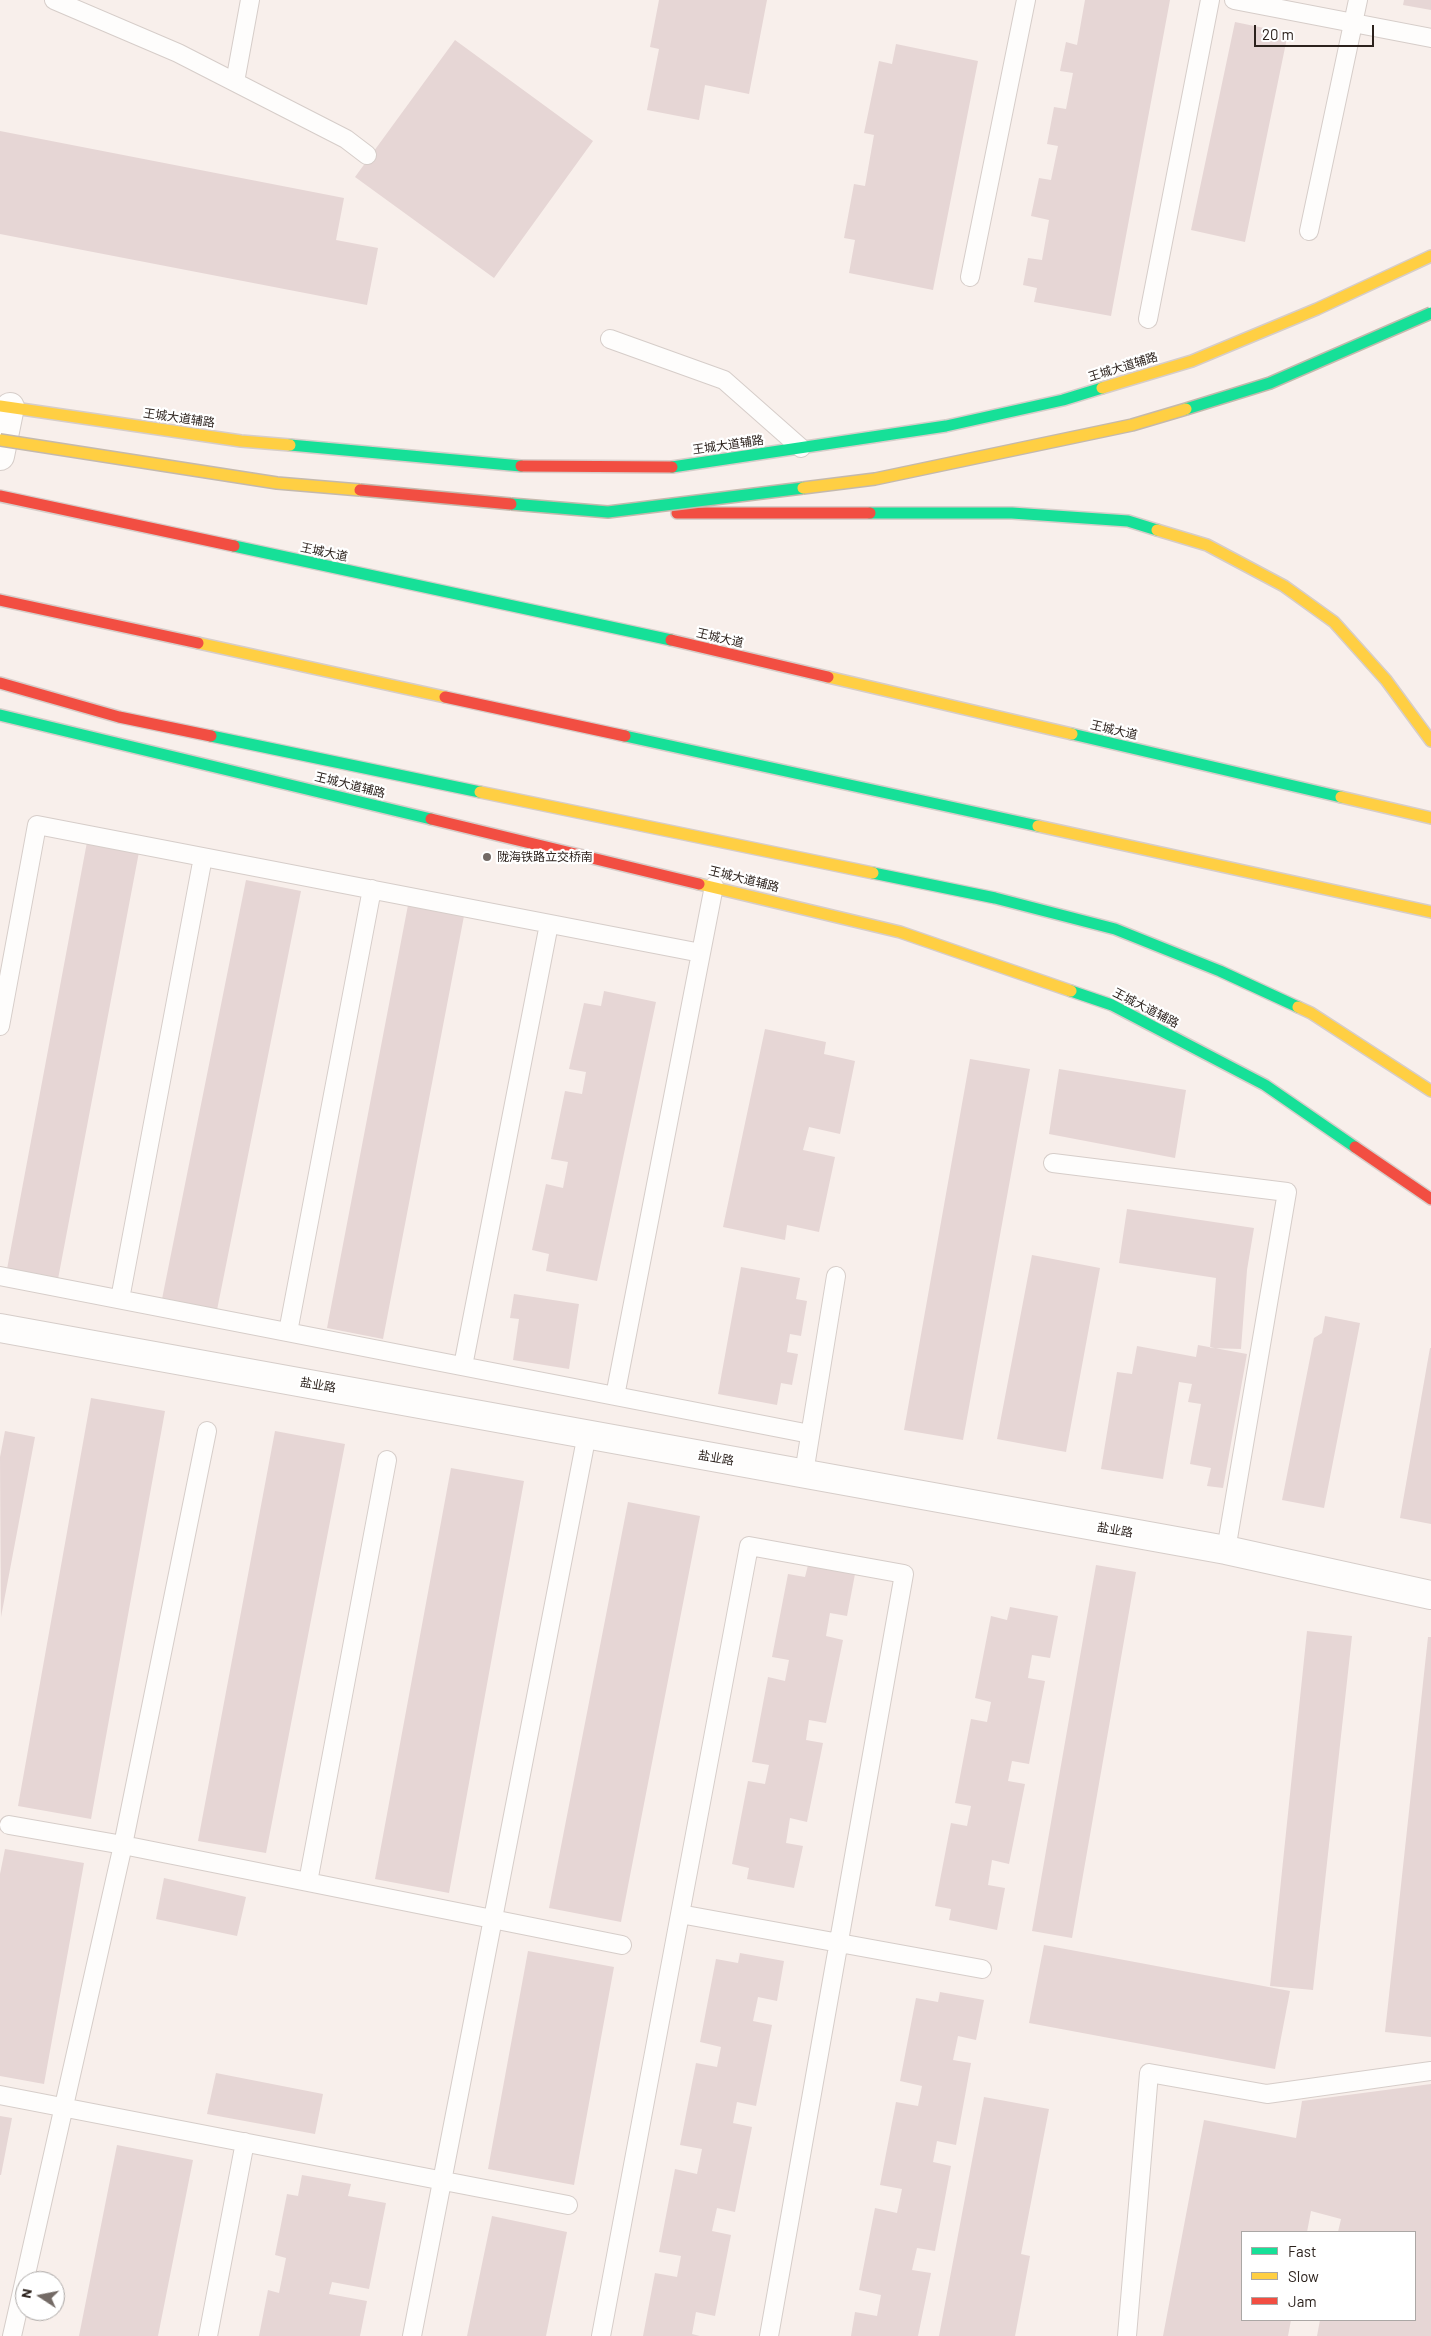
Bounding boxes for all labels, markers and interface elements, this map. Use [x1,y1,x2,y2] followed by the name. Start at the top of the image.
[1256,15,1376,47] scale bar
[1262,25,1294,43] text: 20 m
[1086,350,1160,384] street label: 王城大道辅路
[142,406,216,430] street label: 王城大道辅路
[691,433,765,457] street label: 王城大道辅路
[299,540,349,564] street label: 王城大道
[695,626,745,650] street label: 王城大道
[1089,718,1139,742] street label: 王城大道
[313,769,387,801] street label: 王城大道辅路
[497,850,593,864] place label: 陇海铁路立交桥南
[481,851,493,863] marker: 陇海铁路立交桥南
[707,863,781,895] street label: 王城大道辅路
[1111,985,1181,1031] street label: 王城大道辅路
[299,1375,337,1395] street label: 盐业路
[697,1448,735,1468] street label: 盐业路
[1096,1520,1134,1540] street label: 盐业路
[1241,2231,1416,2321] legend
[1288,2242,1316,2260] text: Fast
[1288,2267,1319,2285] text: Slow
[15,2271,65,2321] north arrow
[17,2287,35,2299] text: N
[1288,2292,1317,2310] text: Jam

